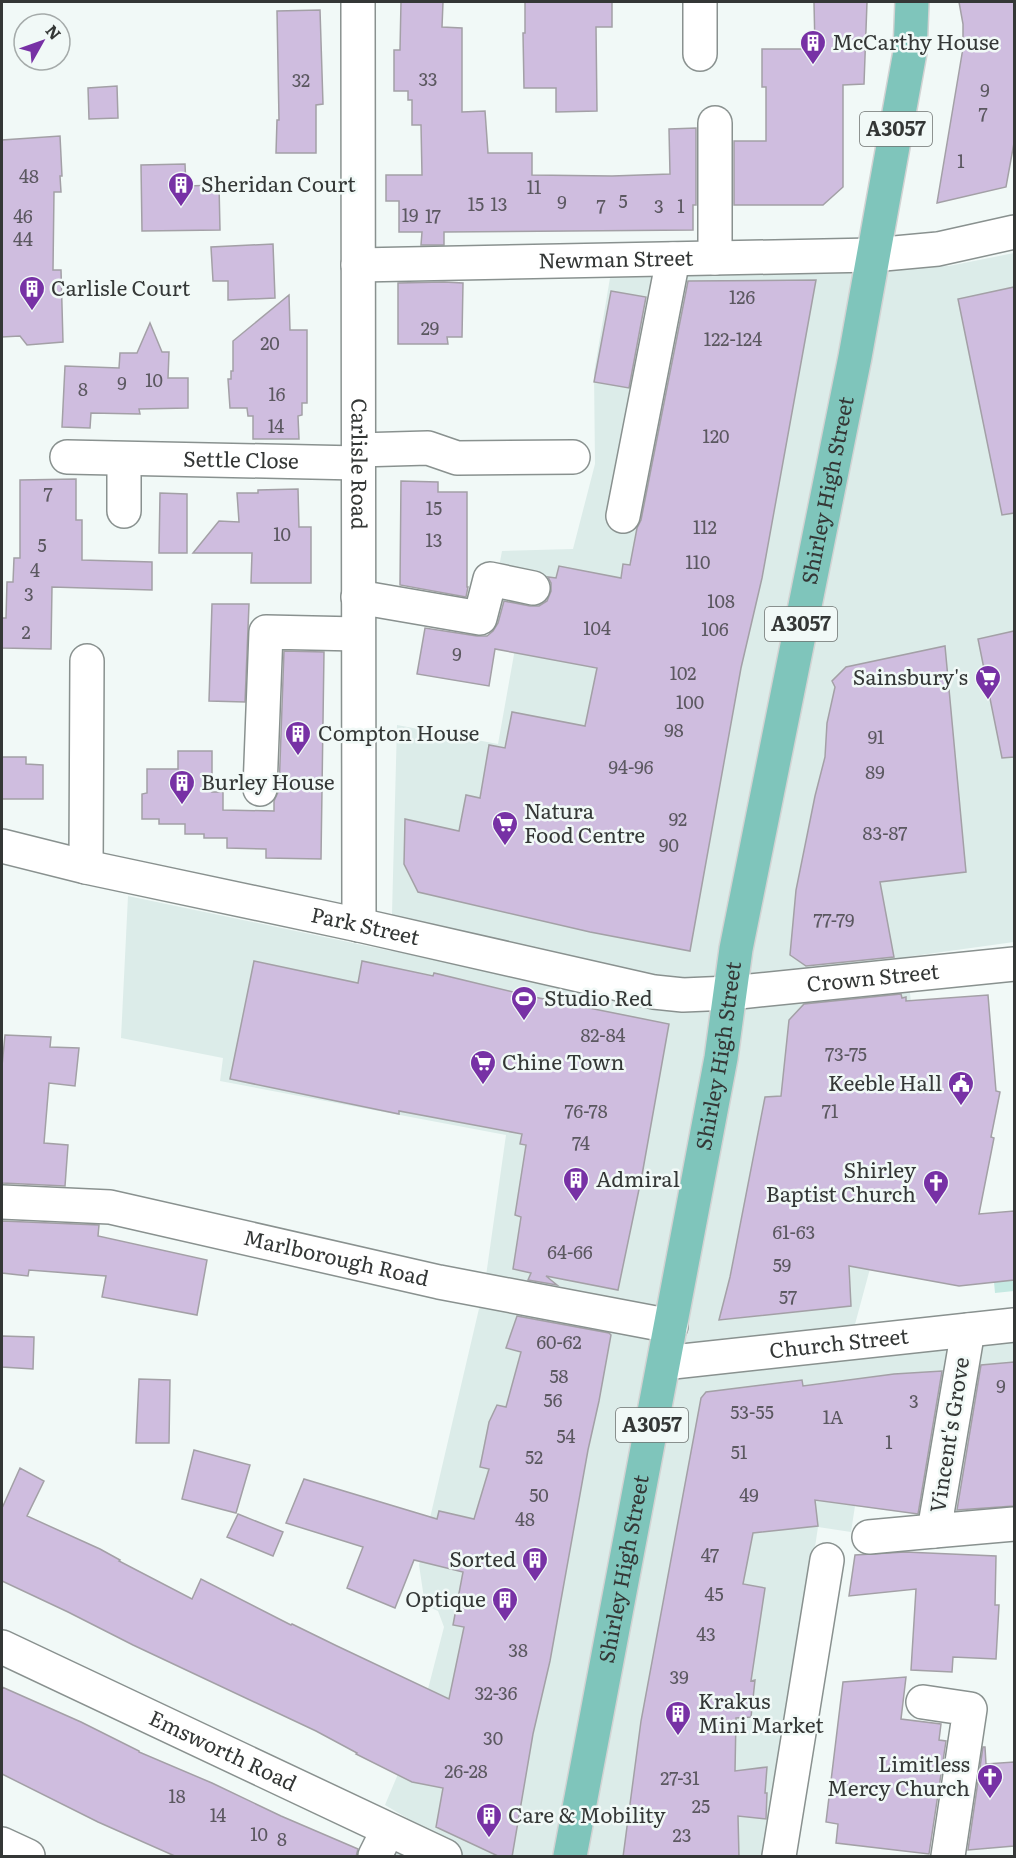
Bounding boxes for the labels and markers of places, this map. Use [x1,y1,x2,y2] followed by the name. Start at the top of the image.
[832,25,1000,56] place label: McCarthy House
[798,28,828,66] building icon: McCarthy House
[201,167,356,198] place label: Sheridan Court
[166,170,196,208] building icon: Sheridan Court
[51,271,191,302] place label: Carlisle Court
[17,274,47,312] building icon: Carlisle Court
[853,660,968,691] place label: Sainsbury's
[973,663,1003,701] supermarket icon: Sainsbury's
[318,716,480,747] place label: Compton House
[283,719,313,757] building icon: Compton House
[201,765,335,796] place label: Burley House
[167,768,197,806] building icon: Burley House
[524,794,645,849] place label: Natura Food Centre
[490,809,520,847] supermarket icon: Natura Food Centre
[544,981,653,1012] place label: Studio Red
[509,984,539,1022] sports icon: Studio Red
[502,1045,624,1076] place label: Chine Town
[468,1048,498,1086] supermarket icon: Chine Town
[828,1066,942,1097] place label: Keeble Hall
[946,1069,976,1107] public building icon: Keeble Hall
[766,1153,917,1208] place label: Shirley Baptist Church
[596,1162,680,1193] place label: Admiral
[561,1165,591,1203] building icon: Admiral
[921,1168,951,1206] church icon: Shirley Baptist Church
[449,1542,516,1573] place label: Sorted
[520,1545,550,1583] building icon: Sorted
[405,1582,486,1613] place label: Optique
[490,1585,520,1623] building icon: Optique
[698,1684,824,1739] place label: Krakus Mini Market
[663,1699,693,1737] building icon: Krakus Mini Market
[827,1747,970,1802] place label: Limitless Mercy Church
[975,1762,1005,1800] church icon: Limitless Mercy Church
[508,1798,666,1829] place label: Care & Mobility
[474,1801,504,1839] building icon: Care & Mobility

